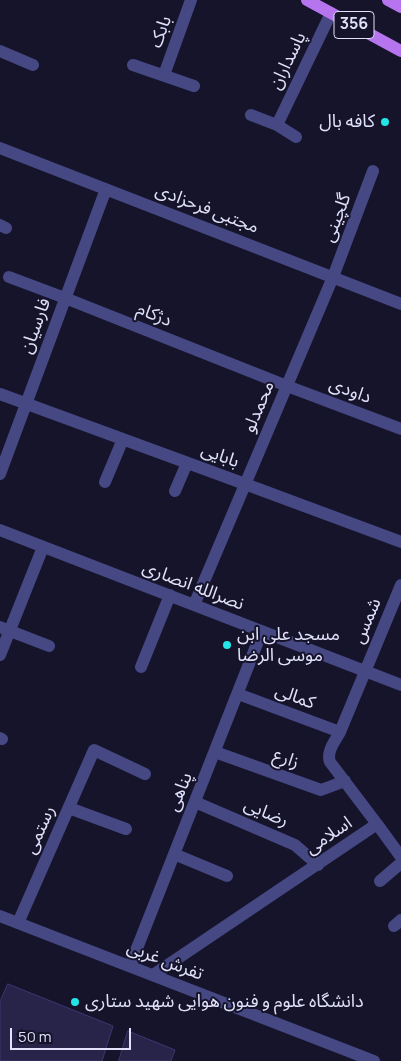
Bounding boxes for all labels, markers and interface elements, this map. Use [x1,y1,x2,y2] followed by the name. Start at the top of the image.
[334,12,374,38] road number: 356
[145,13,177,51] street label: بابک
[265,29,311,93] street label: پاسداران
[319,111,375,133] place label: کافه بال
[379,116,391,128] marker: کافه بال
[152,179,262,239] street label: مجتبی فرحزادی
[318,191,356,245] street label: گلچینی
[16,295,56,357] street label: فارسیان
[133,298,175,332] street label: دژکام
[326,373,374,409] street label: داودی
[238,378,280,436] street label: محمدلو
[198,439,242,473] street label: بابایی
[139,557,247,615] street label: نصرالله انصاری
[348,595,386,647] street label: شمس
[237,624,340,666] place label: مسجد علی ابن موسی الرضا
[221,639,233,651] marker: مسجد علی ابن موسی الرضا
[272,680,318,714] street label: کمالی
[270,744,302,774] street label: زارع
[162,769,198,815] street label: پناهی
[241,794,291,832] street label: رضایی
[20,803,60,857] street label: رستمی
[301,813,357,859] street label: اسلامی
[124,937,206,985] street label: تفرش غربی
[85,991,364,1013] place label: دانشگاه علوم و فنون هوایی شهید ستاری
[69,996,81,1008] marker: دانشگاه علوم و فنون هوایی شهید ستاری
[12,1018,134,1050] scale bar
[18,1026,52,1047] text: 50 m

